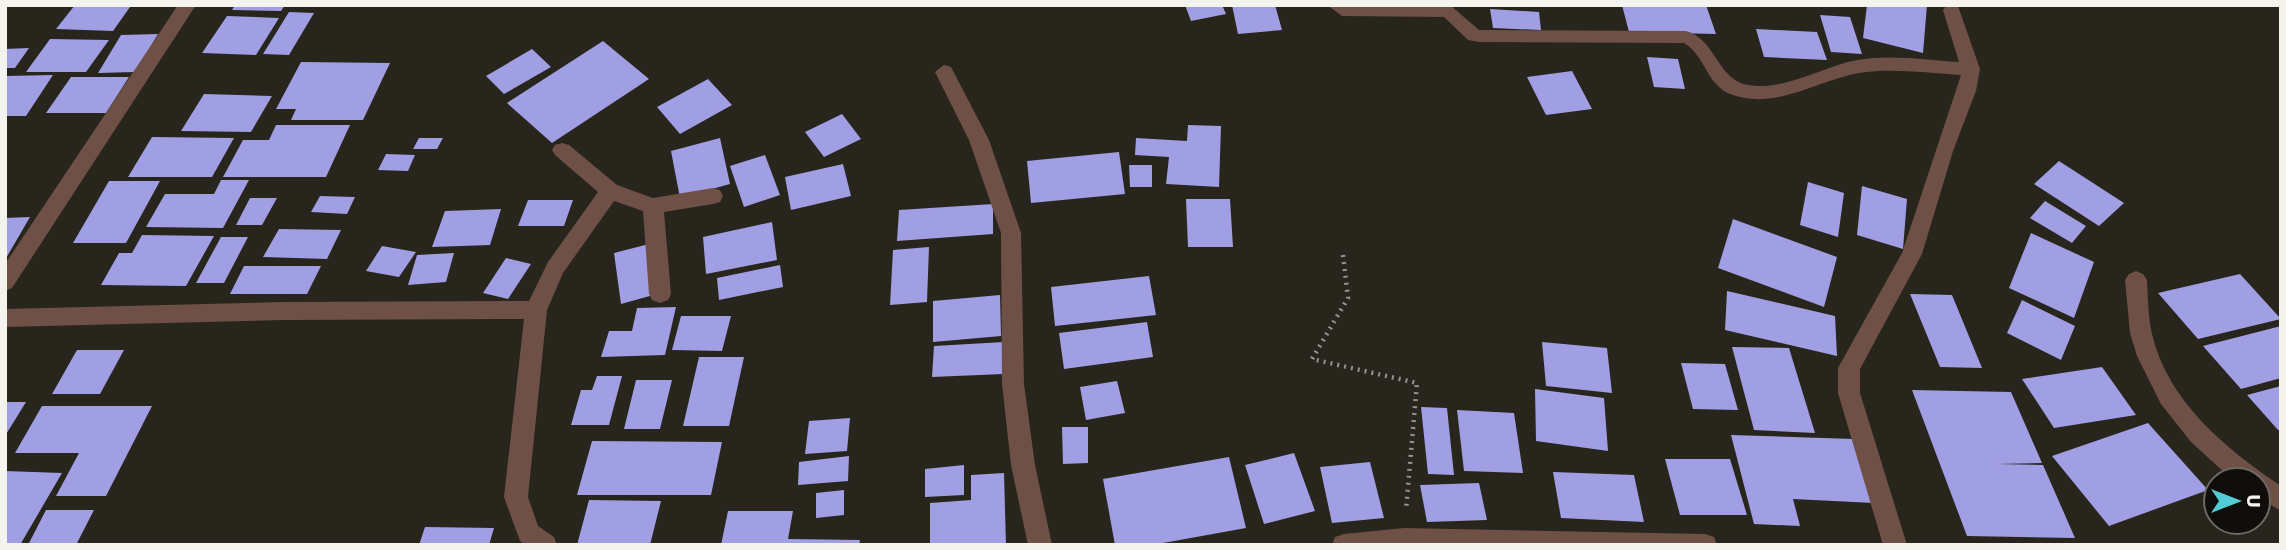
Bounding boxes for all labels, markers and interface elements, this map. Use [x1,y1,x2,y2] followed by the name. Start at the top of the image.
[2202,466,2272,536] north arrow
[2242,494,2265,508] text: U

